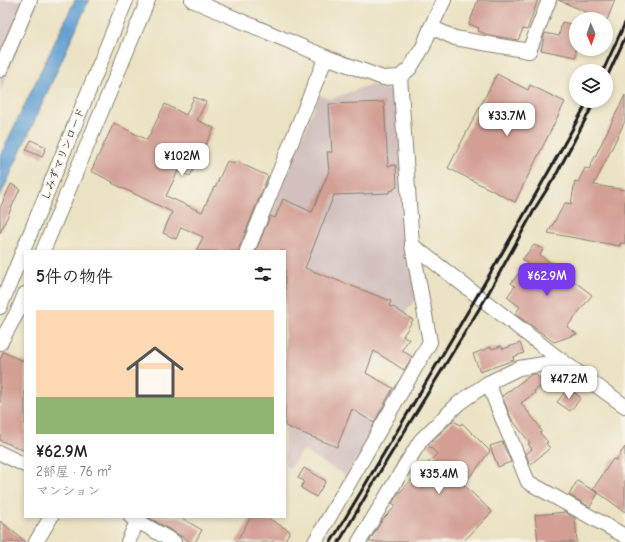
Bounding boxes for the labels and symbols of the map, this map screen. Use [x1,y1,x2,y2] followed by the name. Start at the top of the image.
[569,12,613,56] north arrow
[474,103,540,137] pin: ¥33.7M
[39,106,87,202] street label: しみずマリンロード
[154,143,210,177] pin: ¥102M
[514,263,580,297] pin: ¥62.9M
[536,366,602,400] pin: ¥47.2M
[406,461,472,495] pin: ¥35.4M

